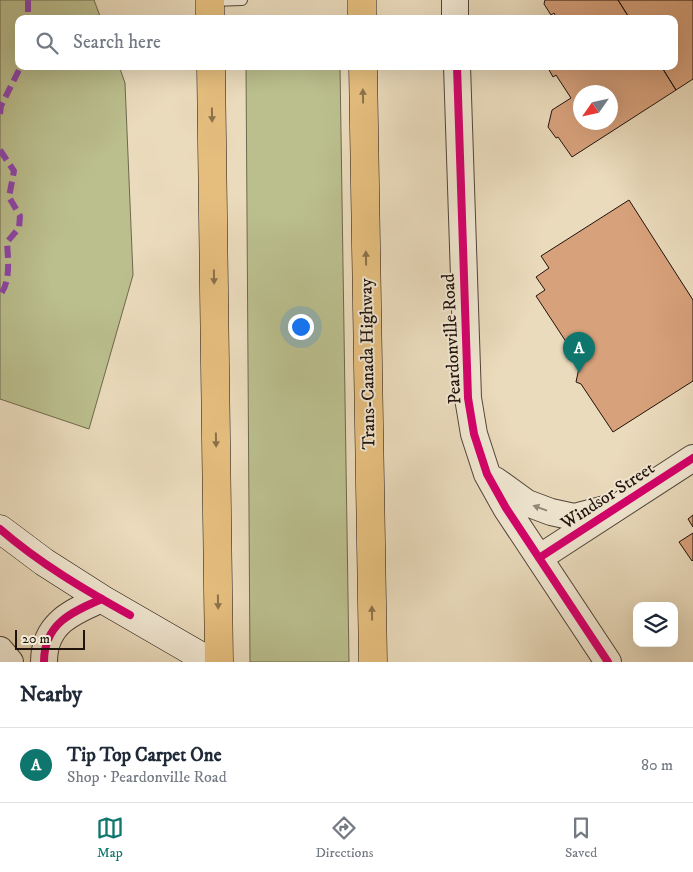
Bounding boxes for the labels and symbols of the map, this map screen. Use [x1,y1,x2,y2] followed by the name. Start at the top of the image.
[573,85,618,130] north arrow
[359,88,367,104] one-way arrow
[208,107,216,123] one-way arrow
[362,250,370,266] one-way arrow
[210,270,218,286] one-way arrow
[438,273,466,405] street label: Peardonville Road
[355,278,380,450] street label: Trans-Canada Highway
[288,314,314,340] your location
[563,332,595,373] pin: A
[212,432,220,448] one-way arrow
[556,457,659,535] street label: Windsor Street
[532,504,547,511] one-way arrow
[214,595,222,611] one-way arrow
[368,605,376,621] one-way arrow
[15,627,85,650] scale bar

